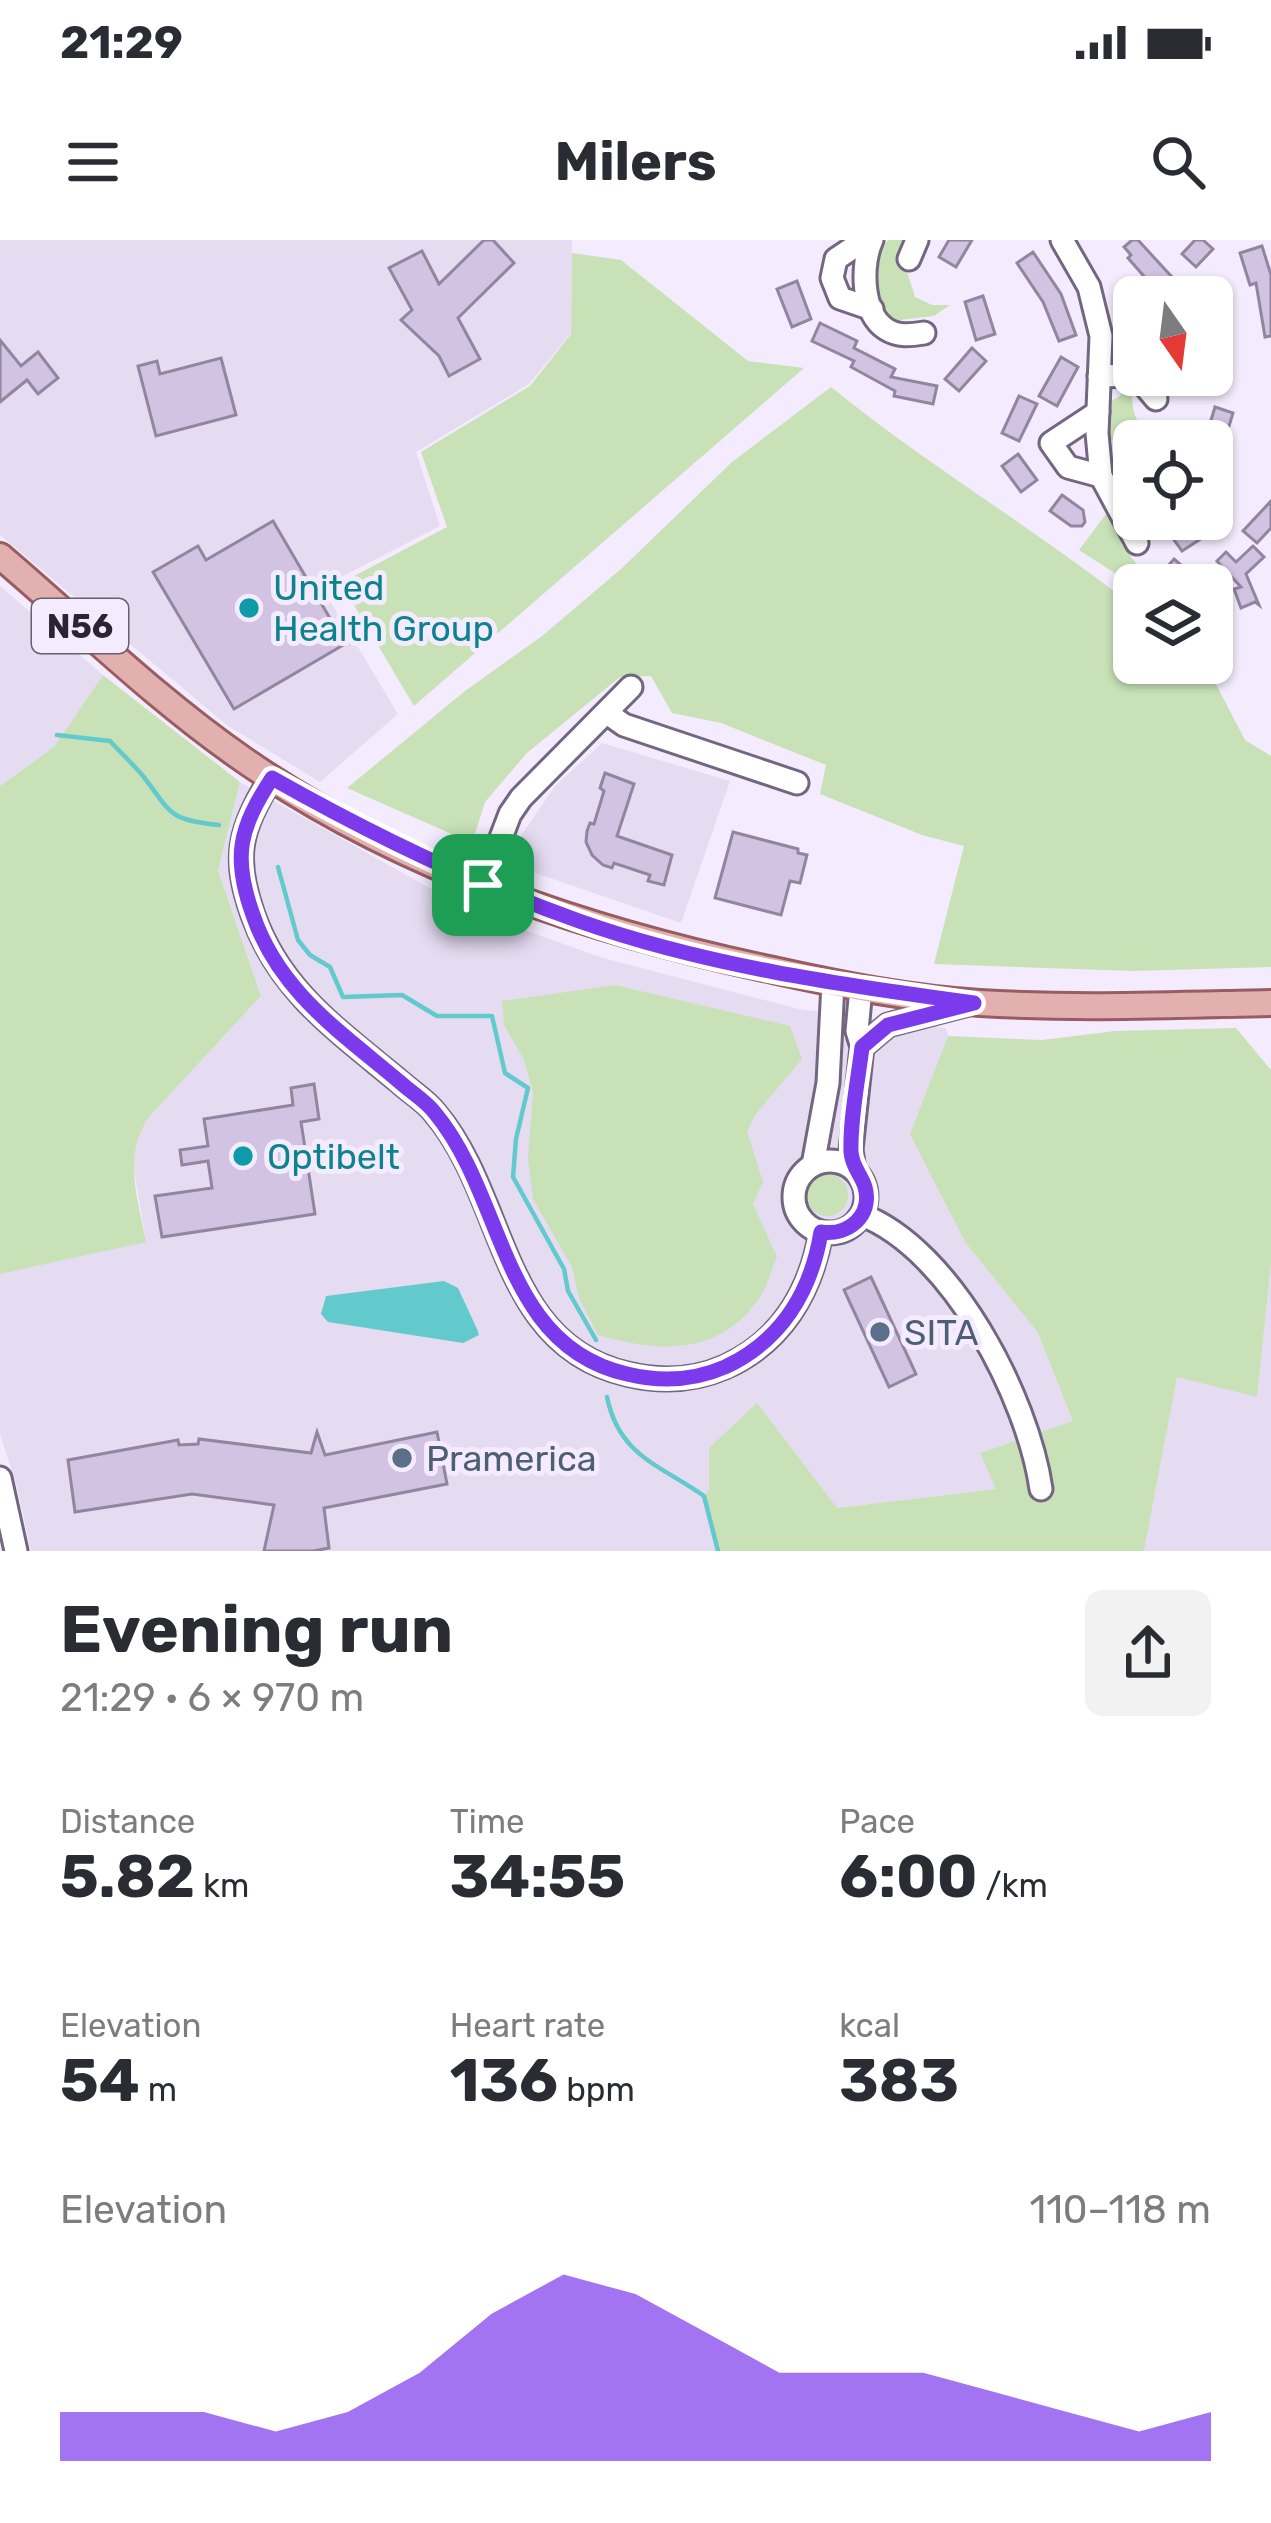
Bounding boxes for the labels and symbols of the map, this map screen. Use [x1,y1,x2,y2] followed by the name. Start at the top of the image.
[1113,276,1233,396] north arrow
[273,566,494,650] place label: United Health Group
[236,595,262,621] marker: United Health Group
[32,599,128,653] road number: N56
[432,834,534,936] pin
[267,1135,400,1178] place label: Optibelt
[230,1143,256,1169] marker: Optibelt
[904,1311,979,1354] place label: SITA
[867,1319,893,1345] marker: SITA
[426,1437,597,1480] place label: Pramerica
[389,1445,415,1471] marker: Pramerica

